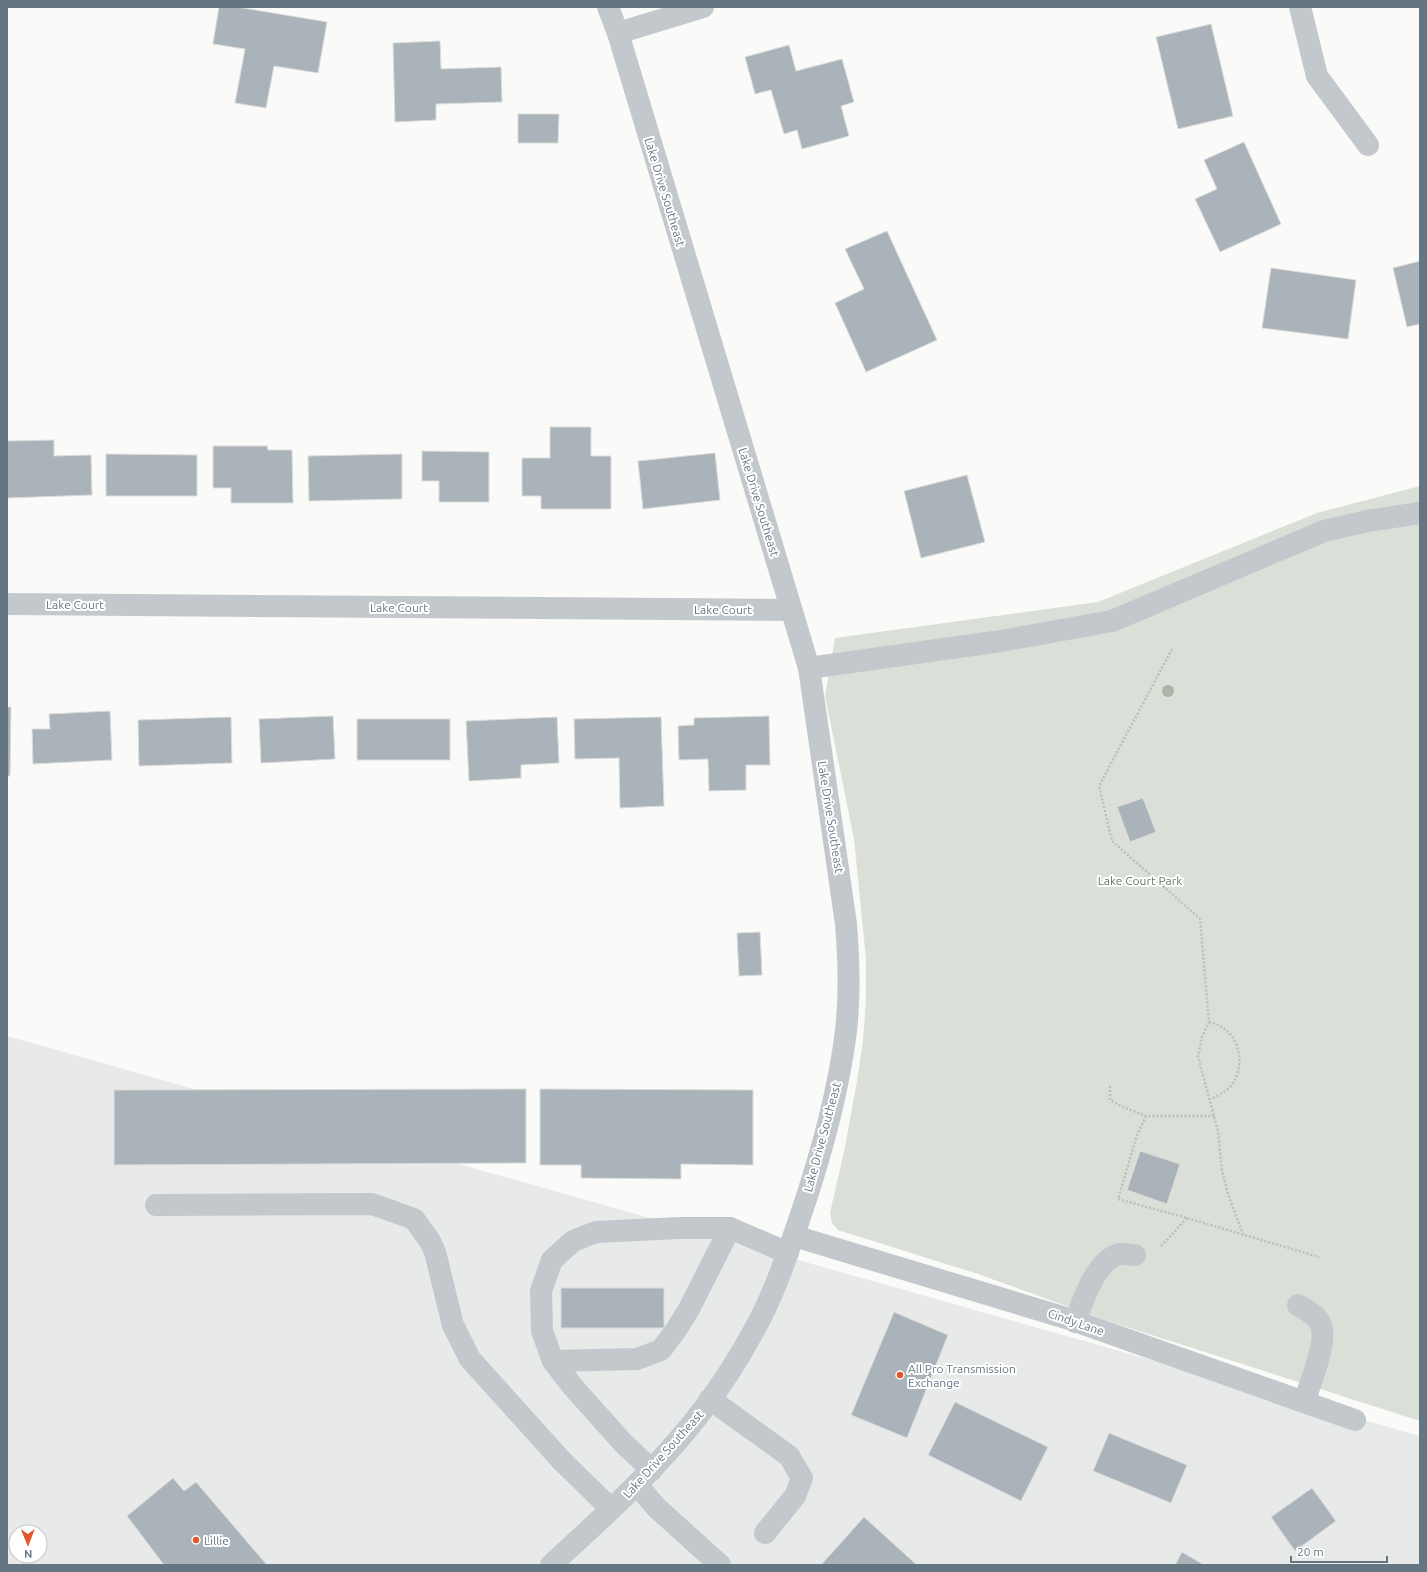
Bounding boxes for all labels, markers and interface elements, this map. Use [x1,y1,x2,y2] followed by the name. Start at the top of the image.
[642,136,688,248] street label: Lake Drive Southeast
[736,446,782,558] street label: Lake Drive Southeast
[46,598,104,611] street label: Lake Court
[370,601,428,614] street label: Lake Court
[694,603,752,616] street label: Lake Court
[816,760,846,874] street label: Lake Drive Southeast
[1098,874,1182,887] park label: Lake Court Park
[801,1080,843,1193] street label: Lake Drive Southeast
[1046,1306,1106,1338] street label: Cindy Lane
[908,1362,1016,1389] place label: All Pro Transmission Exchange
[895,1370,905,1380] marker: All Pro Transmission Exchange
[620,1407,706,1500] street label: Lake Drive Southeast
[8,1524,48,1564] north arrow
[204,1534,229,1547] place label: Lillie
[191,1535,201,1545] marker: Lillie
[1291,1538,1387,1564] scale bar
[1297,1545,1324,1558] text: 20 m
[24,1548,32,1560] text: N

